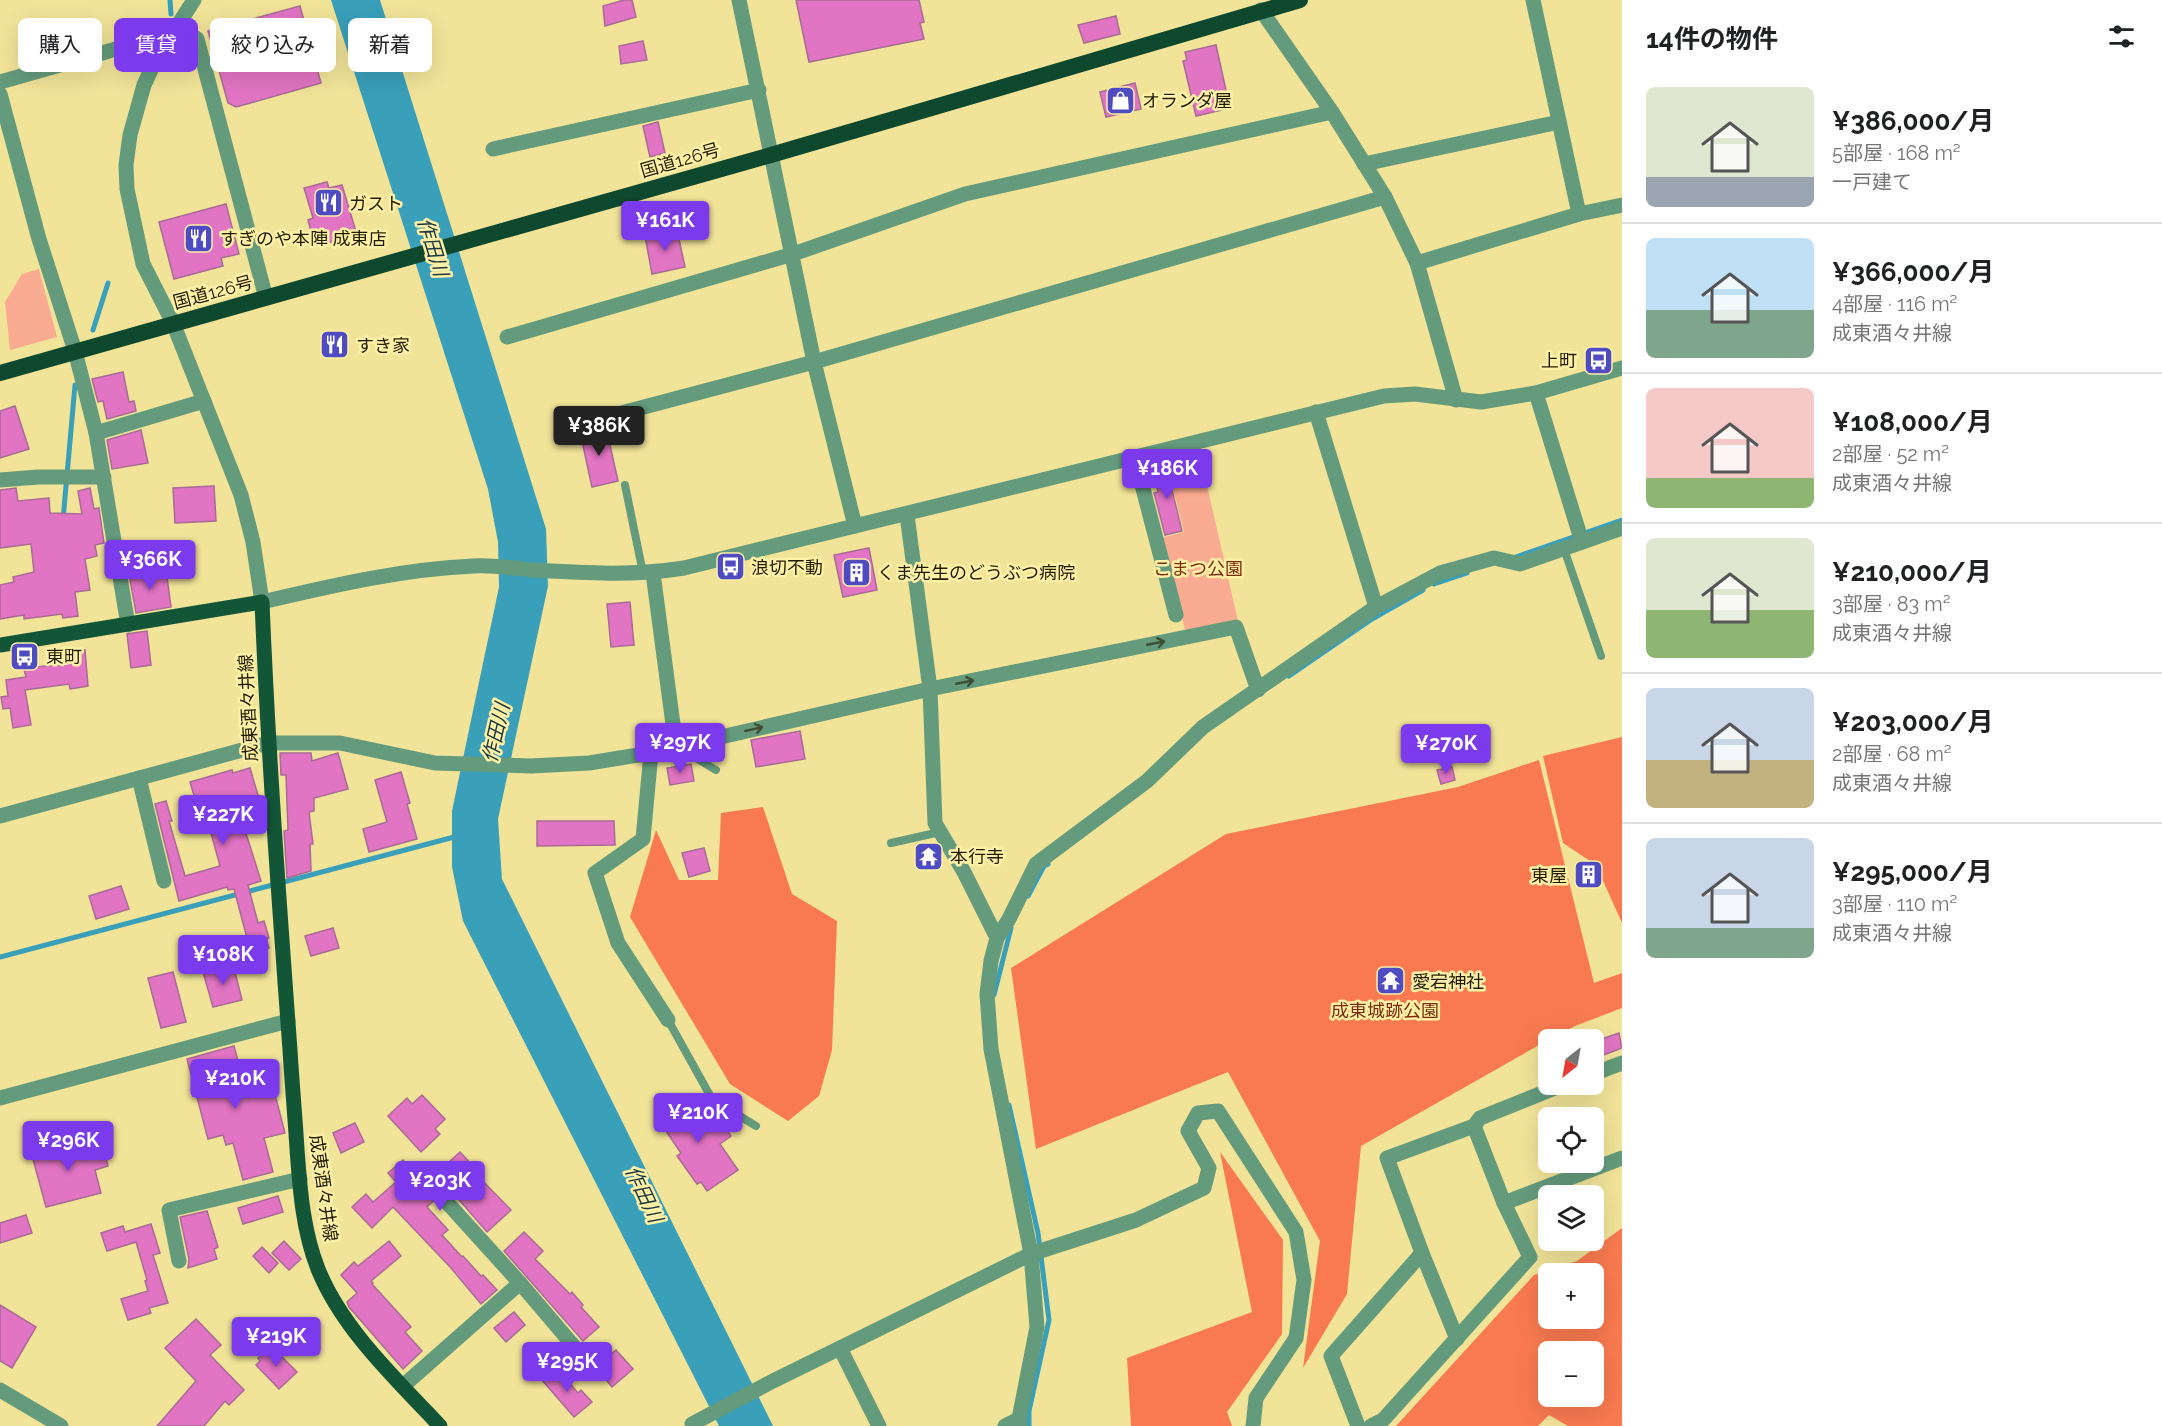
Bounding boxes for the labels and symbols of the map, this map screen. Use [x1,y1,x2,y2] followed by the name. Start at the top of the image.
[1105,84,1137,116] shop icon: オランダ屋
[1142,90,1232,111] place label: オランダ屋
[638,139,722,181] street label: 国道126号
[312,187,344,219] restaurant icon: ガスト
[349,193,403,214] place label: ガスト
[623,201,707,252] pin: ¥161K
[413,215,454,281] water label: 作田川
[183,222,215,254] restaurant icon: すぎのや本陣 成東店
[220,228,387,249] place label: すぎのや本陣 成東店
[171,271,255,313] street label: 国道126号
[319,329,351,361] restaurant icon: すき家
[356,335,410,356] place label: すき家
[1582,344,1614,376] bus stop icon: 上町
[1541,350,1577,371] place label: 上町
[557,406,641,457] pin: ¥386K
[1125,449,1209,500] pin: ¥186K
[108,540,192,591] pin: ¥366K
[714,551,746,583] bus stop icon: 浪切不動
[840,556,872,588] building icon: くま先生のどうぶつ病院
[751,557,823,578] place label: 浪切不動
[1153,558,1243,579] park label: こまつ公園
[877,562,1075,583] place label: くま先生のどうぶつ病院
[1146,637,1165,649] one-way arrow
[9,640,41,672] bus stop icon: 東町
[46,646,82,667] place label: 東町
[235,654,261,762] street label: 成東酒々井線
[954,676,974,687] one-way arrow
[478,699,515,765] water label: 作田川
[638,723,722,774] pin: ¥297K
[744,723,763,734] one-way arrow
[1404,724,1488,775] pin: ¥270K
[181,795,265,846] pin: ¥227K
[913,840,945,872] temple icon: 本行寺
[950,846,1004,867] place label: 本行寺
[1572,859,1604,891] building icon: 東屋
[1531,865,1567,886] place label: 東屋
[181,935,265,986] pin: ¥108K
[1375,965,1407,997] temple icon: 愛宕神社
[1412,971,1484,992] place label: 愛宕神社
[1331,1000,1439,1021] park label: 成東城跡公園
[1538,1029,1604,1095] north arrow
[193,1059,277,1110] pin: ¥210K
[656,1093,740,1144] pin: ¥210K
[26,1121,110,1172] pin: ¥296K
[306,1133,342,1243] street label: 成東酒々井線
[398,1161,482,1212] pin: ¥203K
[620,1162,668,1228] water label: 作田川
[234,1317,318,1368] pin: ¥219K
[525,1342,609,1393] pin: ¥295K

